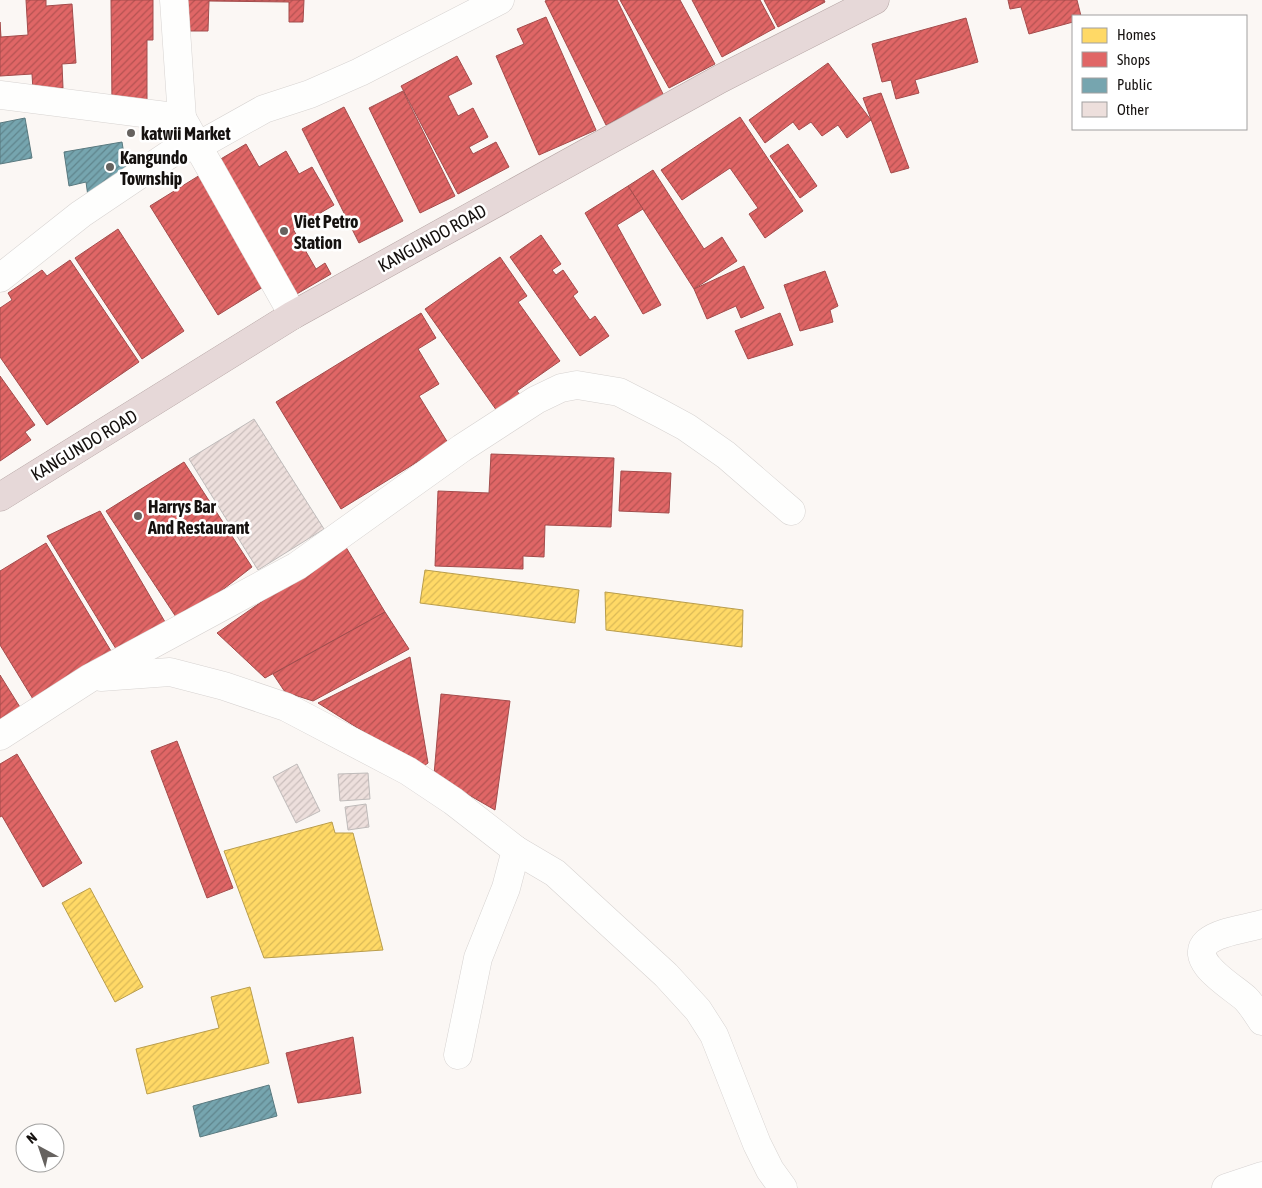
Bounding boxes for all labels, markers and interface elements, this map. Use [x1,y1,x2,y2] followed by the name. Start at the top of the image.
[1072,15,1247,130] legend
[1117,26,1156,43] text: Homes
[1117,51,1150,68] text: Shops
[1117,76,1152,93] text: Public
[1117,101,1149,118] text: Other
[141,123,231,144] place label: katwii Market
[125,127,137,139] marker: katwii Market
[120,147,188,189] place label: Kangundo Township
[104,161,116,173] marker: Kangundo Township
[374,200,490,276] street label: KANGUNDO ROAD
[293,211,359,253] place label: Viet Petro Station
[278,225,290,237] marker: Viet Petro Station
[27,405,141,485] street label: KANGUNDO ROAD
[147,496,250,538] place label: Harrys Bar And Restaurant
[132,510,144,522] marker: Harrys Bar And Restaurant
[15,1123,65,1173] north arrow
[23,1129,40,1147] text: N

